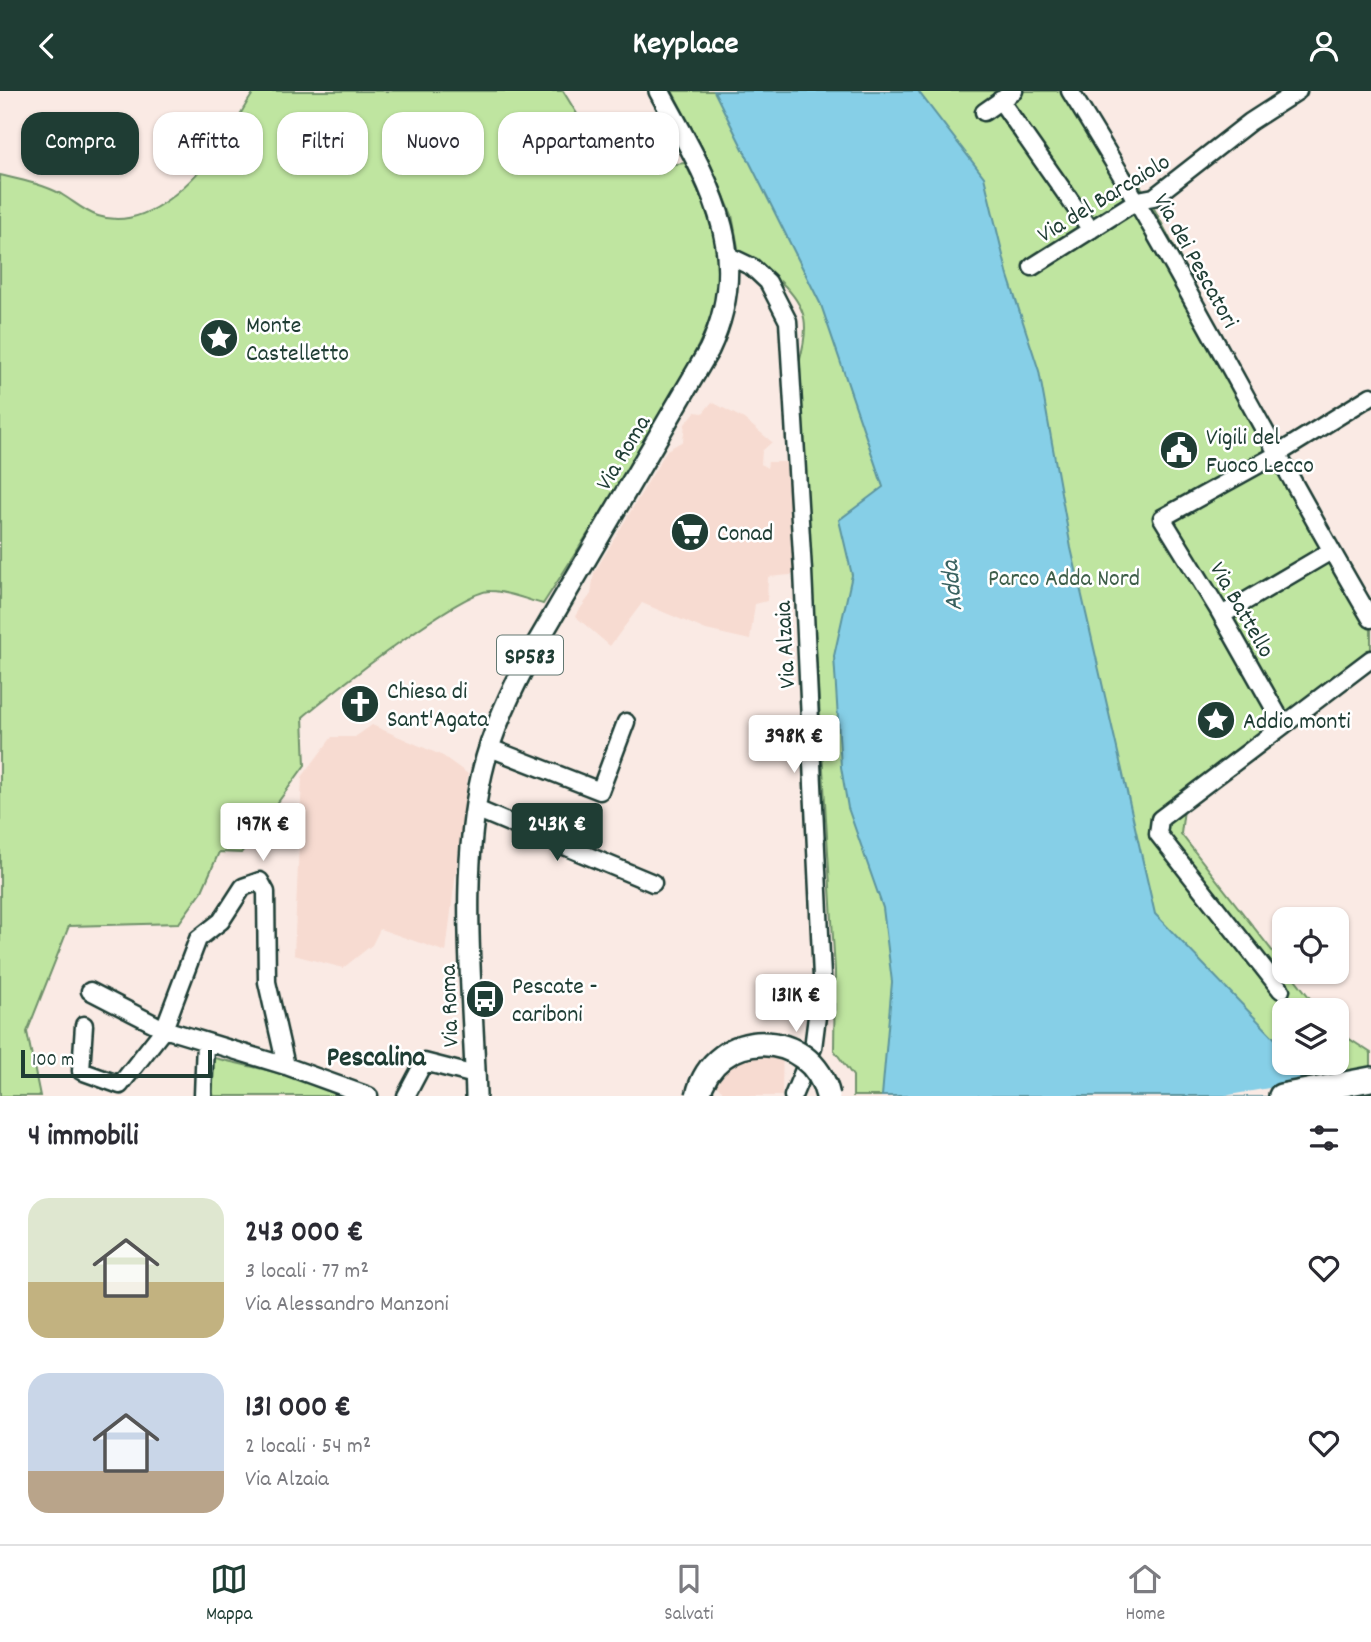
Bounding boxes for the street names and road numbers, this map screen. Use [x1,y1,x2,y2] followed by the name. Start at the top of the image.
[1032,146,1177,253] street label: Via del Barcaiolo
[1143,188,1246,335] street label: Via dei Pescatori
[589,409,661,498] street label: Via Roma
[1199,556,1282,665] street label: Via Battello
[768,600,806,689] street label: Via Alzaia
[497,635,563,675] road number: SP583
[433,963,469,1048] street label: Via Roma

